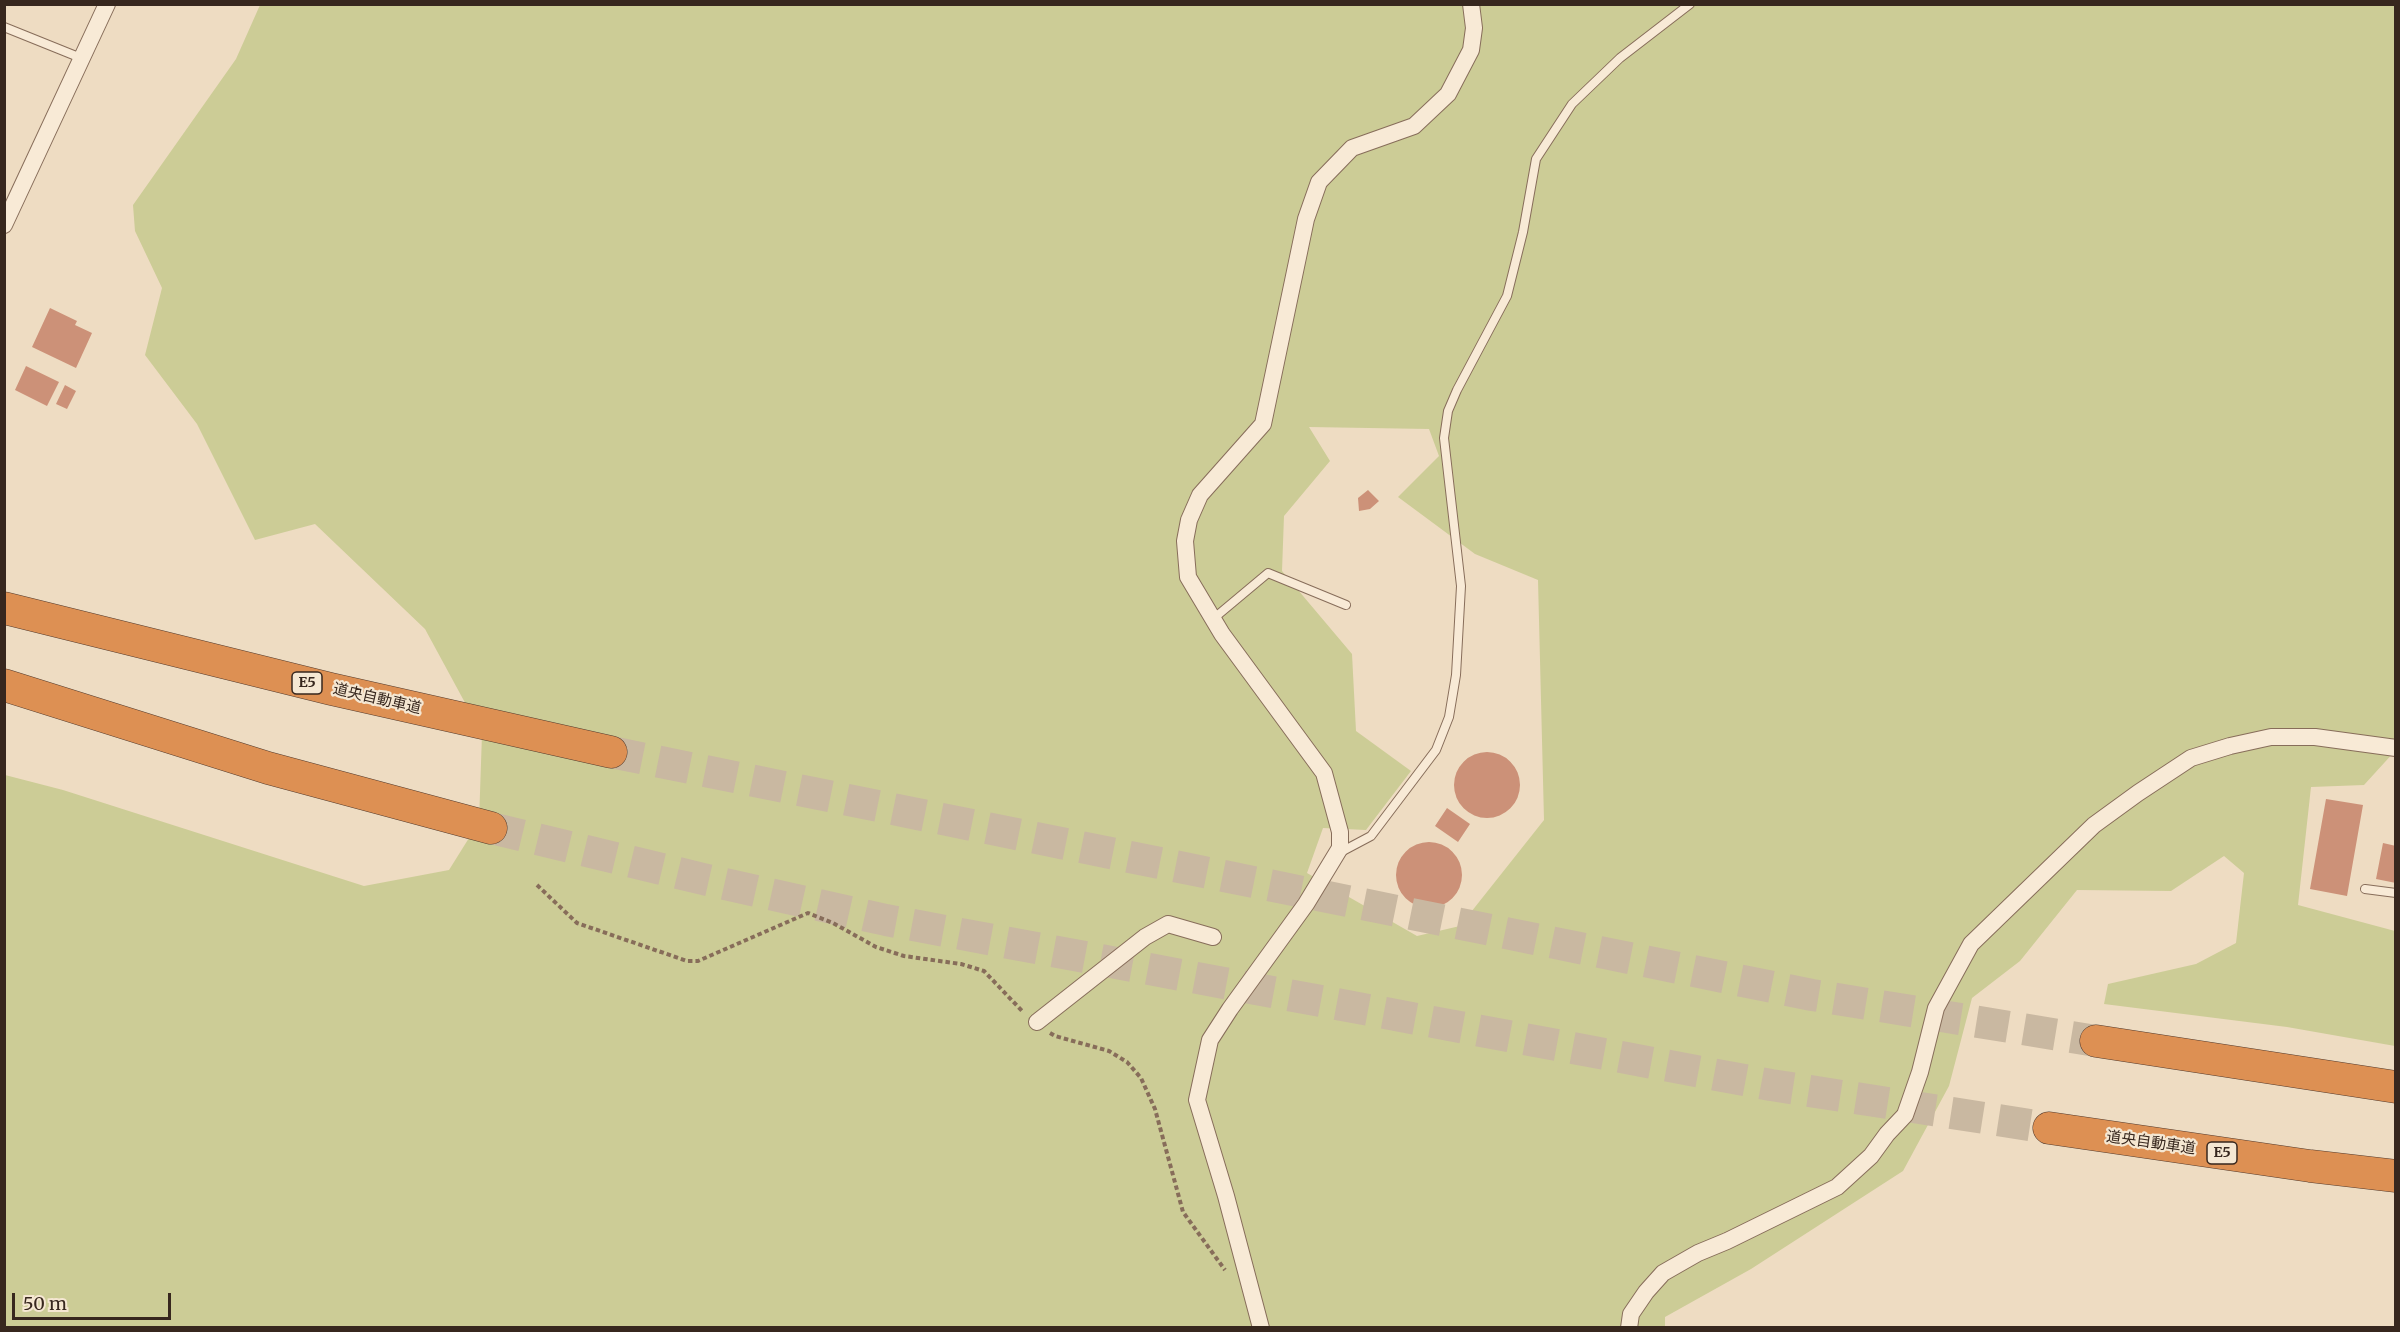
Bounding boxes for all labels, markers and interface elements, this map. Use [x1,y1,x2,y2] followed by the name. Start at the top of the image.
[292,672,322,694] road number: E5
[331,680,423,718] street label: 道央自動車道
[2105,1128,2197,1158] street label: 道央自動車道
[2207,1142,2237,1164] road number: E5
[15,1281,174,1319] scale bar
[23,1292,67,1315] text: 50 m

